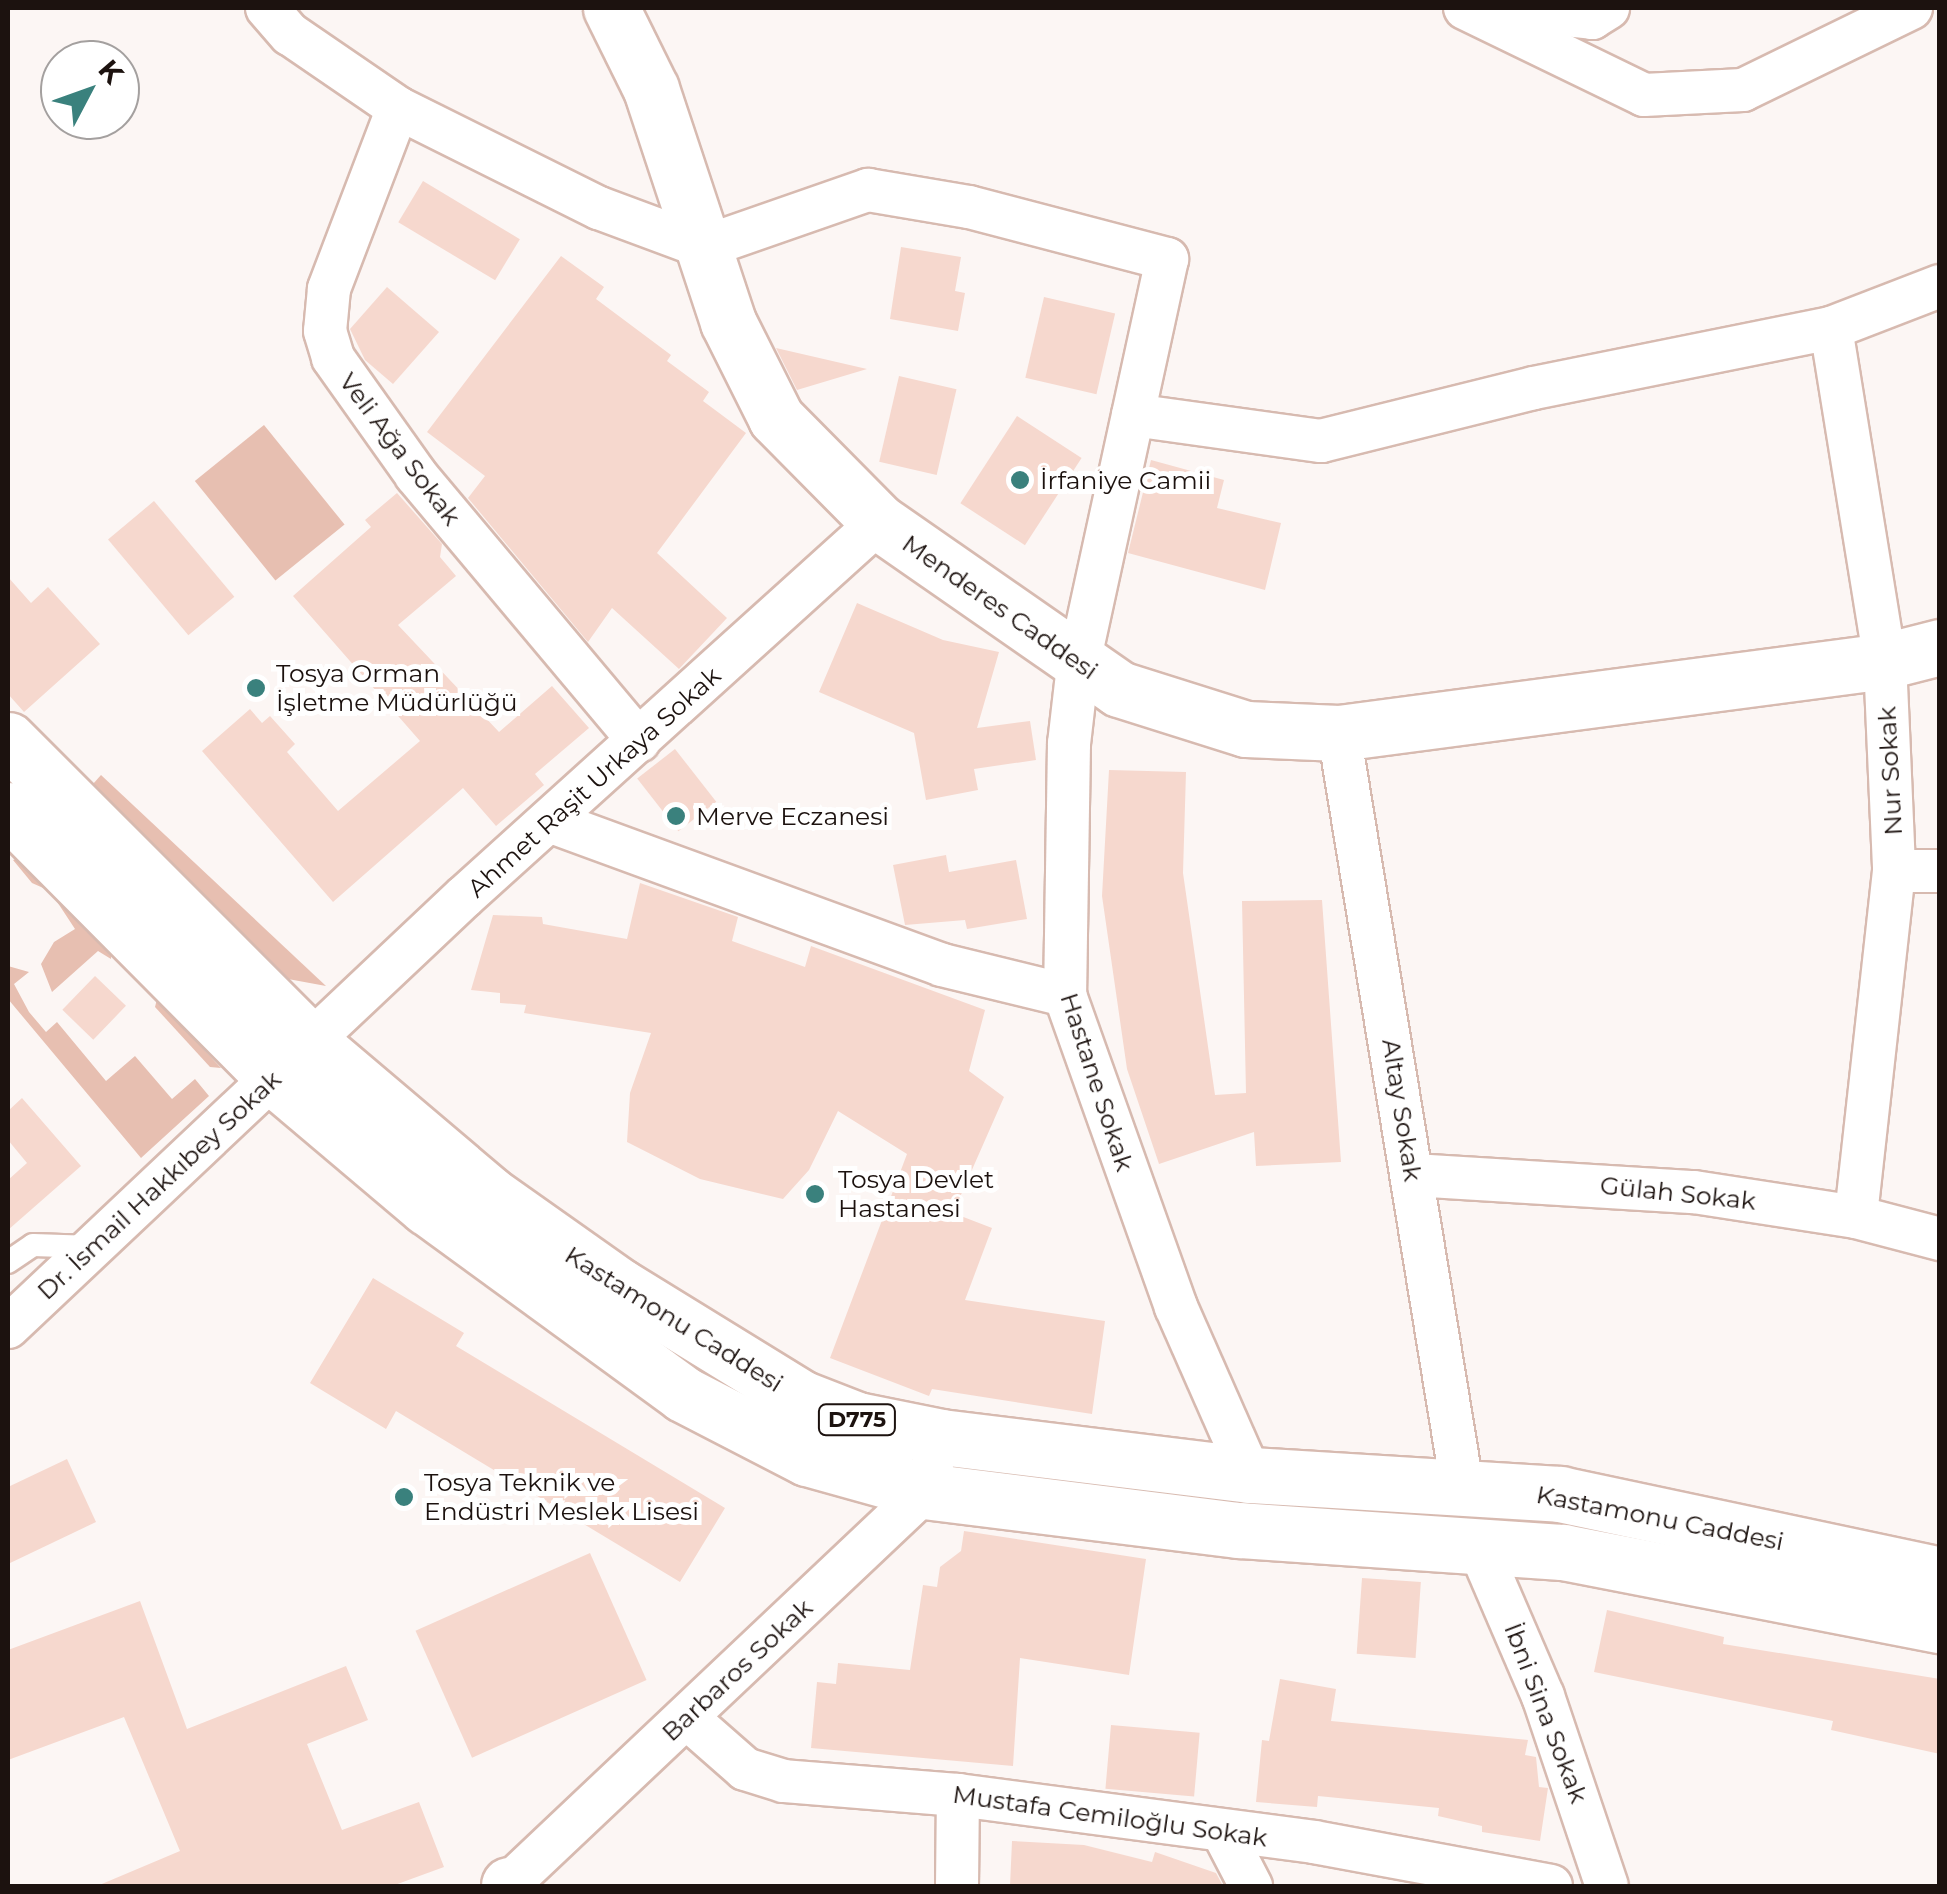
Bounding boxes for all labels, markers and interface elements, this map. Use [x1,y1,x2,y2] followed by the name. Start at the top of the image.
[40,40,140,140] north arrow
[91,53,131,91] text: K
[333,367,467,531] street label: Veli Ağa Sokak
[1040,465,1211,495] place label: İrfaniye Camii
[1009,469,1031,491] marker: İrfaniye Camii
[897,528,1103,686] street label: Menderes Caddesi
[276,659,518,718] place label: Tosya Orman İşletme Müdürlüğü
[461,661,727,903] street label: Ahmet Raşit Urkaya Sokak
[245,677,267,699] marker: Tosya Orman İşletme Müdürlüğü
[1872,706,1908,836] street label: Nur Sokak
[696,801,889,831] place label: Merve Eczanesi
[665,805,687,827] marker: Merve Eczanesi
[1054,989,1140,1175] street label: Hastane Sokak
[1376,1037,1428,1183] street label: Altay Sokak
[31,1064,287,1306] street label: Dr. İsmail Hakkıbey Sokak
[838,1165,994,1224] place label: Tosya Devlet Hastanesi
[1599,1170,1757,1216] street label: Gülah Sokak
[802,1181,828,1207] marker: Tosya Devlet Hastanesi
[559,1240,789,1398] street label: Kastamonu Caddesi
[817,1403,897,1437] road number: D775
[424,1468,699,1527] place label: Tosya Teknik ve Endüstri Meslek Lisesi
[1534,1479,1786,1557] street label: Kastamonu Caddesi
[393,1486,415,1508] marker: Tosya Teknik ve Endüstri Meslek Lisesi
[656,1593,818,1747] street label: Barbaros Sokak
[1498,1619,1594,1807] street label: İbni Sina Sokak
[951,1779,1269,1853] street label: Mustafa Cemiloğlu Sokak

